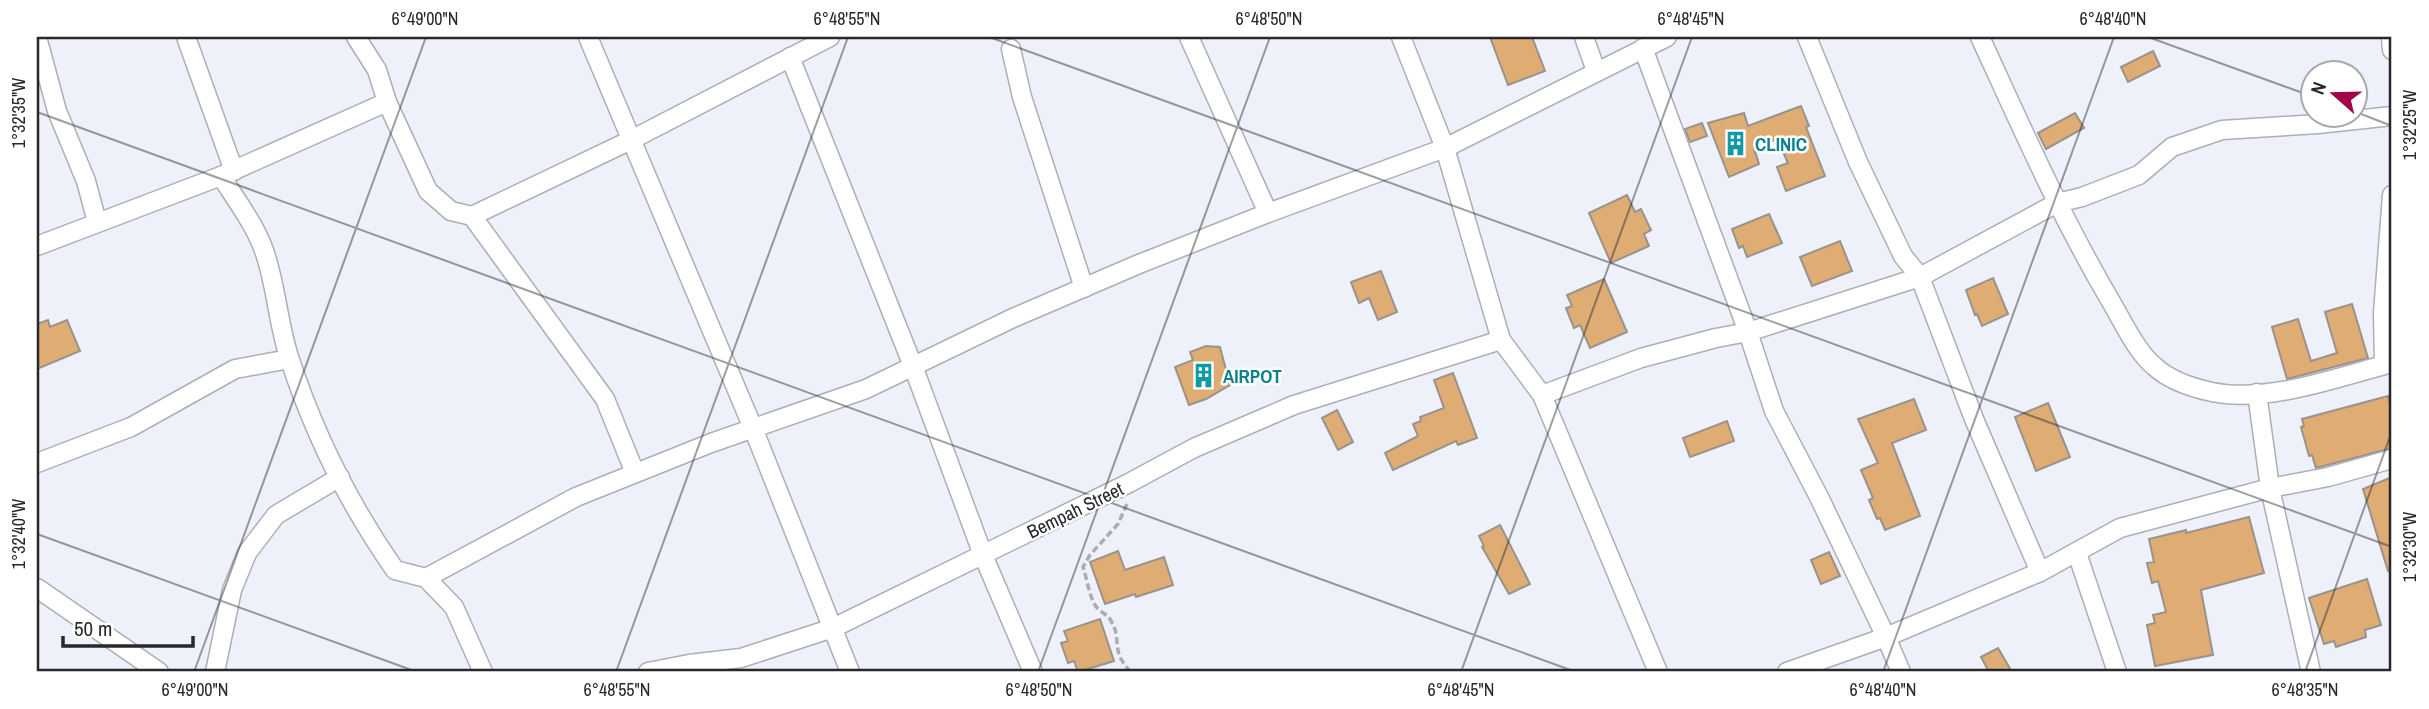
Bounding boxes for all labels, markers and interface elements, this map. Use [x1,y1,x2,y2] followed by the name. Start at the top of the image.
[392,6,458,31] text: 6°49'00"N
[814,6,880,31] text: 6°48'55"N
[1236,6,1302,31] text: 6°48'50"N
[1658,6,1724,31] text: 6°48'45"N
[2080,6,2146,31] text: 6°48'40"N
[2300,60,2370,130] north arrow
[6,78,31,148] text: 1°32'35"W
[2304,78,2332,98] text: N
[2397,90,2422,160] text: 1°32'25"W
[1721,130,1749,158] building icon: CLINIC
[1755,131,1807,157] place label: CLINIC
[1189,362,1217,390] building icon: AIRPOT
[1223,363,1282,389] place label: AIRPOT
[1023,475,1128,544] street label: Bempah Street
[6,499,31,569] text: 1°32'40"W
[2397,512,2422,582] text: 1°32'30"W
[63,604,192,648] scale bar
[74,614,112,643] text: 50 m
[162,677,228,702] text: 6°49'00"N
[584,677,650,702] text: 6°48'55"N
[1006,677,1072,702] text: 6°48'50"N
[1428,677,1494,702] text: 6°48'45"N
[1850,677,1916,702] text: 6°48'40"N
[2272,677,2338,702] text: 6°48'35"N

